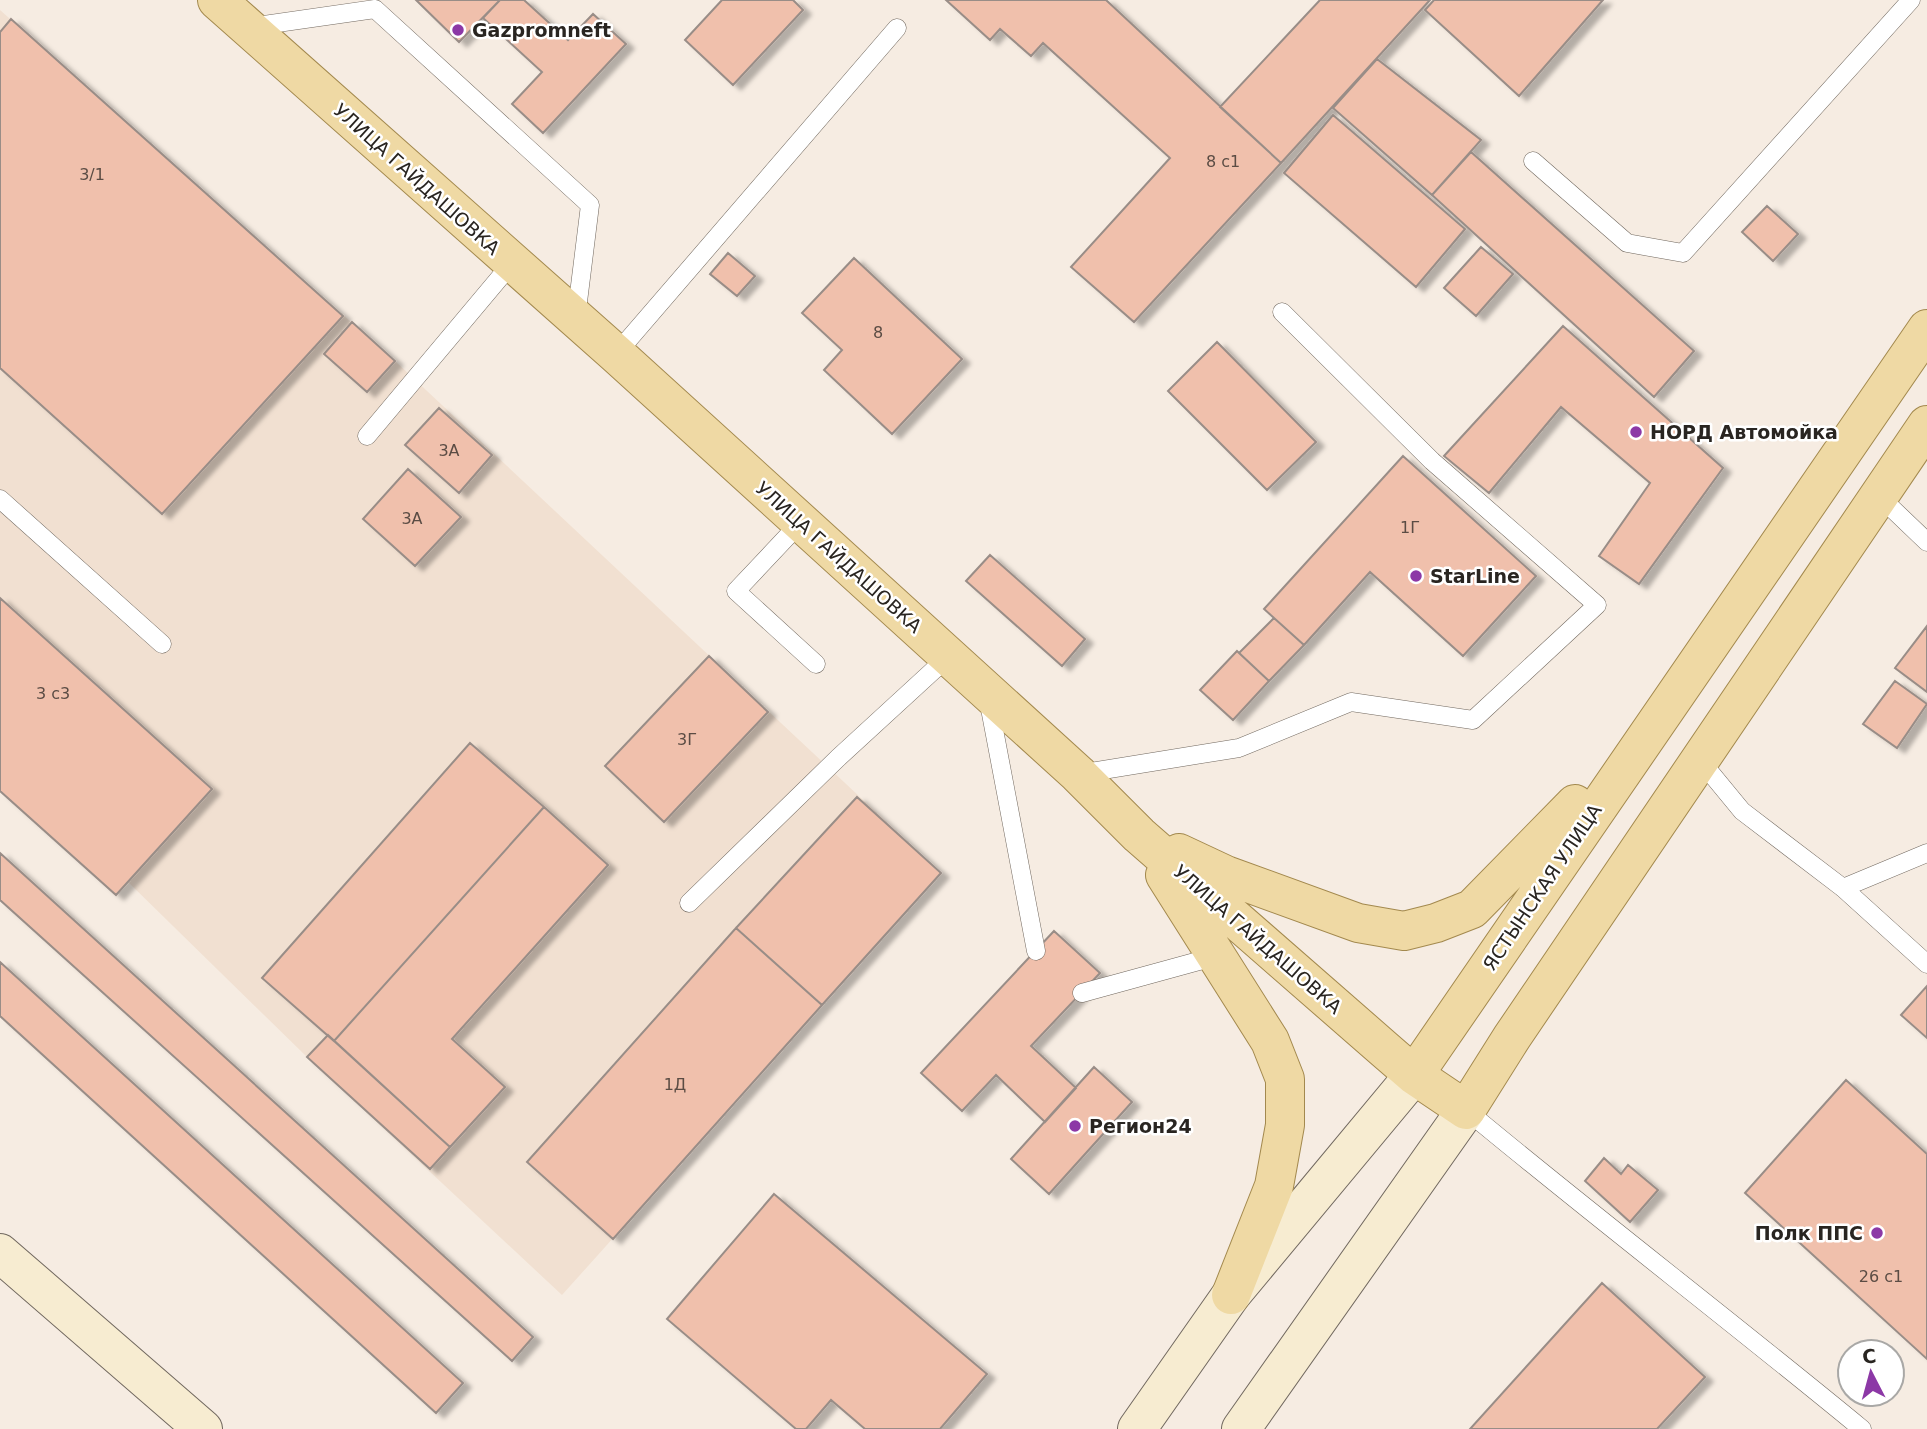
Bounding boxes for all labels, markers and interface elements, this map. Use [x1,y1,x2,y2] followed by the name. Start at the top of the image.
[472,19,611,41] place label: Gazpromneft
[450,22,466,38] marker: Gazpromneft
[330,99,504,259] street label: УЛИЦА ГАЙДАШОВКА
[1206,152,1240,171] house number: 8 с1
[79,165,105,184] house number: 3/1
[873,323,883,342] house number: 8
[1650,421,1838,443] place label: НОРД Автомойка
[1628,424,1644,440] marker: НОРД Автомойка
[438,441,460,460] house number: 3А
[752,477,926,637] street label: УЛИЦА ГАЙДАШОВКА
[401,509,423,528] house number: 3А
[1400,518,1420,537] house number: 1Г
[1430,565,1520,587] place label: StarLine
[1408,568,1424,584] marker: StarLine
[36,684,70,703] house number: 3 с3
[677,730,697,749] house number: 3Г
[1478,800,1606,974] street label: ЯСТЫНСКАЯ УЛИЦА
[1170,860,1346,1018] street label: УЛИЦА ГАЙДАШОВКА
[664,1075,686,1094] house number: 1Д
[1089,1115,1192,1137] place label: Регион24
[1067,1118,1083,1134] marker: Регион24
[1755,1222,1863,1244] place label: Полк ППС
[1869,1225,1885,1241] marker: Полк ППС
[1859,1267,1903,1286] house number: 26 с1
[1836,1338,1906,1408] north arrow
[1861,1344,1877,1368] text: С

